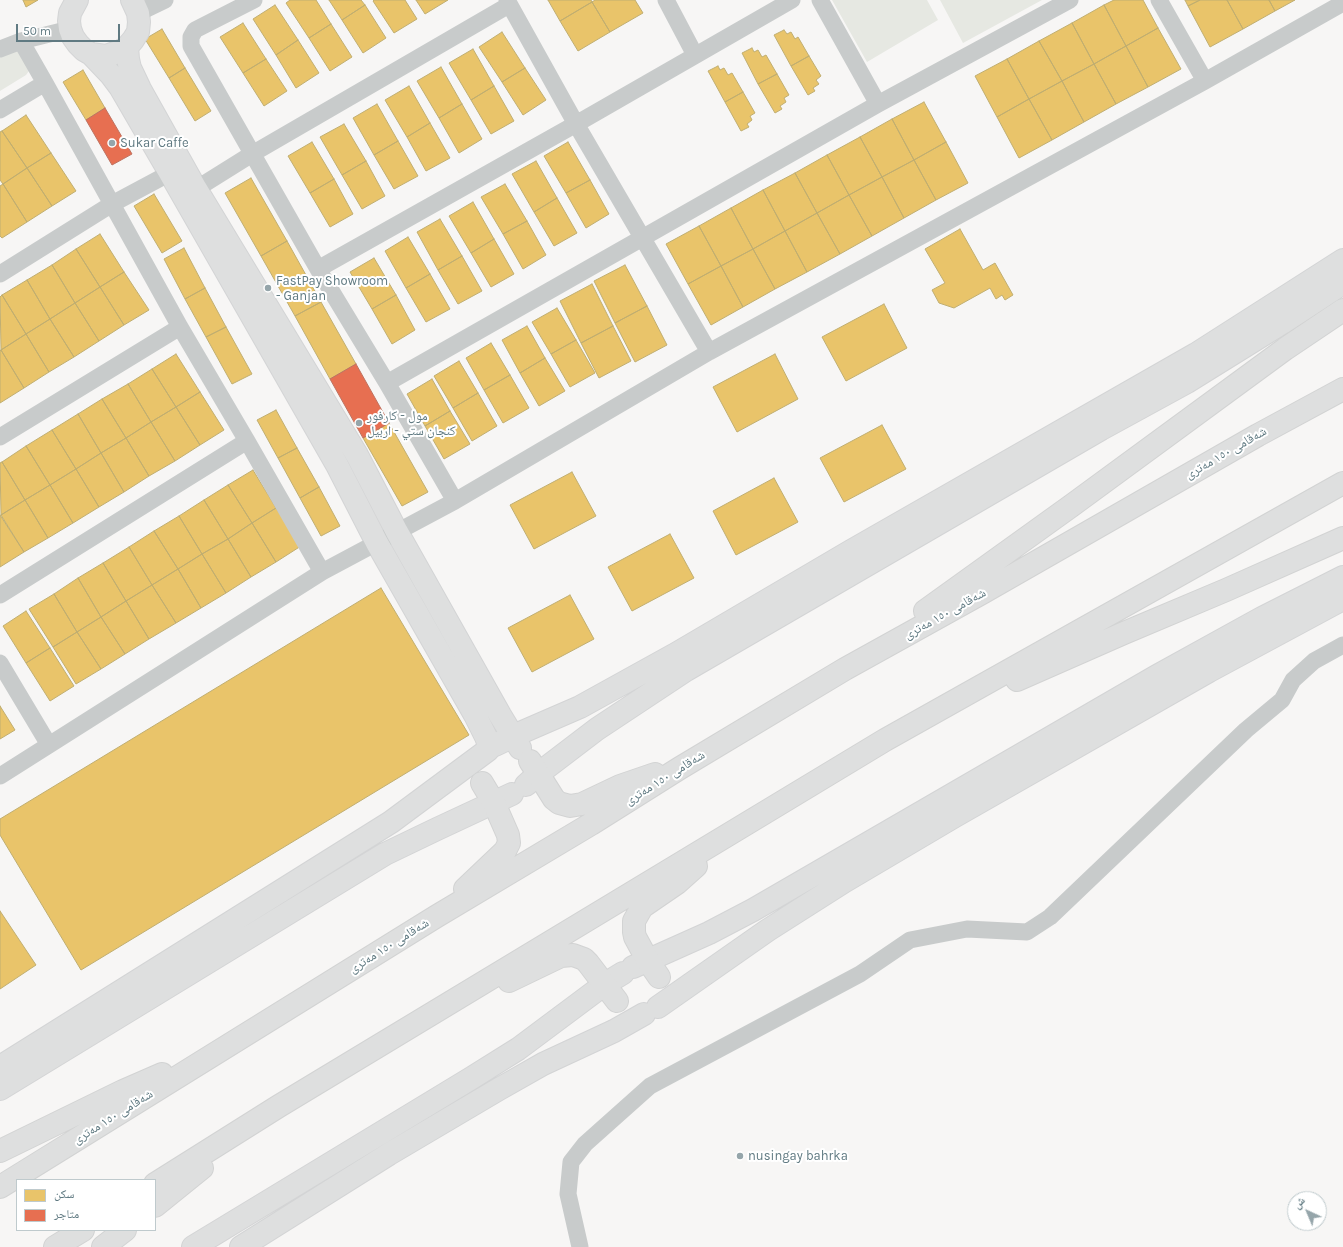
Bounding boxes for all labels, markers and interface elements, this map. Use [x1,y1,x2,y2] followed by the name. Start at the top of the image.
[18,16,122,42] scale bar
[23,24,51,38] text: 50 m
[120,135,189,151] place label: Sukar Caffe
[107,138,117,148] marker: Sukar Caffe
[276,273,388,304] place label: FastPay Showroom - Ganjan
[263,283,273,293] marker: FastPay Showroom - Ganjan
[367,408,456,439] place label: مول - كارفور كنجان ستي - اربيل
[354,418,364,428] marker: مول - كارفور كنجان ستي - اربيل
[1183,423,1269,483] street label: شەقامی ١٥٠ مەتری
[901,585,989,643] street label: شەقامی ١٥٠ مەتری
[622,747,708,809] street label: شەقامی ١٥٠ مەتری
[346,915,432,977] street label: شەقامی ١٥٠ مەتری
[70,1086,156,1148] street label: شەقامی ١٥٠ مەتری
[748,1148,848,1164] place label: nusingay bahrka
[735,1151,745,1161] marker: nusingay bahrka
[16,1179,156,1231] legend
[54,1187,74,1201] text: سكن
[1287,1191,1327,1231] north arrow
[1290,1194,1308,1211] text: ش
[54,1207,79,1221] text: متاجر

